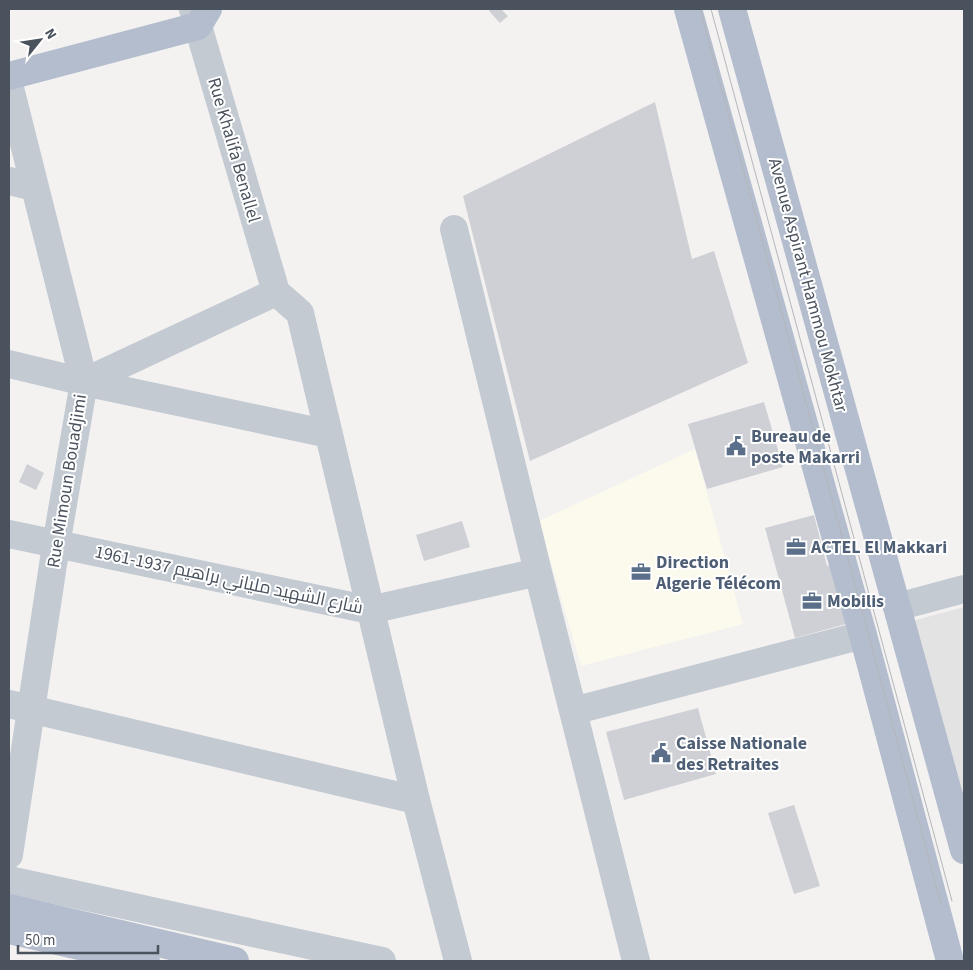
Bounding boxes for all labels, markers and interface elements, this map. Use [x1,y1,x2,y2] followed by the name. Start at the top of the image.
[15,15,65,65] north arrow
[39,25,61,43] text: N
[201,75,267,225] street label: Rue Khalifa Benallel
[762,155,854,415] street label: Avenue Aspirant Hammou Mokhtar
[41,392,93,570] street label: Rue Mimoun Bouadjimi
[751,424,860,470] place label: Bureau de poste Makarri
[725,435,747,457] public building icon: Bureau de poste Makarri
[810,535,947,560] place label: ACTEL El Makkari
[785,536,807,558] office icon: ACTEL El Makkari
[92,539,365,622] street label: شارع الشهيد ملياني براهيم 1937-1961
[655,550,781,596] place label: Direction Algerie Télécom
[630,561,652,583] office icon: Direction Algerie Télécom
[827,589,884,614] place label: Mobilis
[801,590,823,612] office icon: Mobilis
[676,731,807,777] place label: Caisse Nationale des Retraites
[650,742,672,764] public building icon: Caisse Nationale des Retraites
[18,922,158,954] scale bar
[25,930,55,951] text: 50 m

